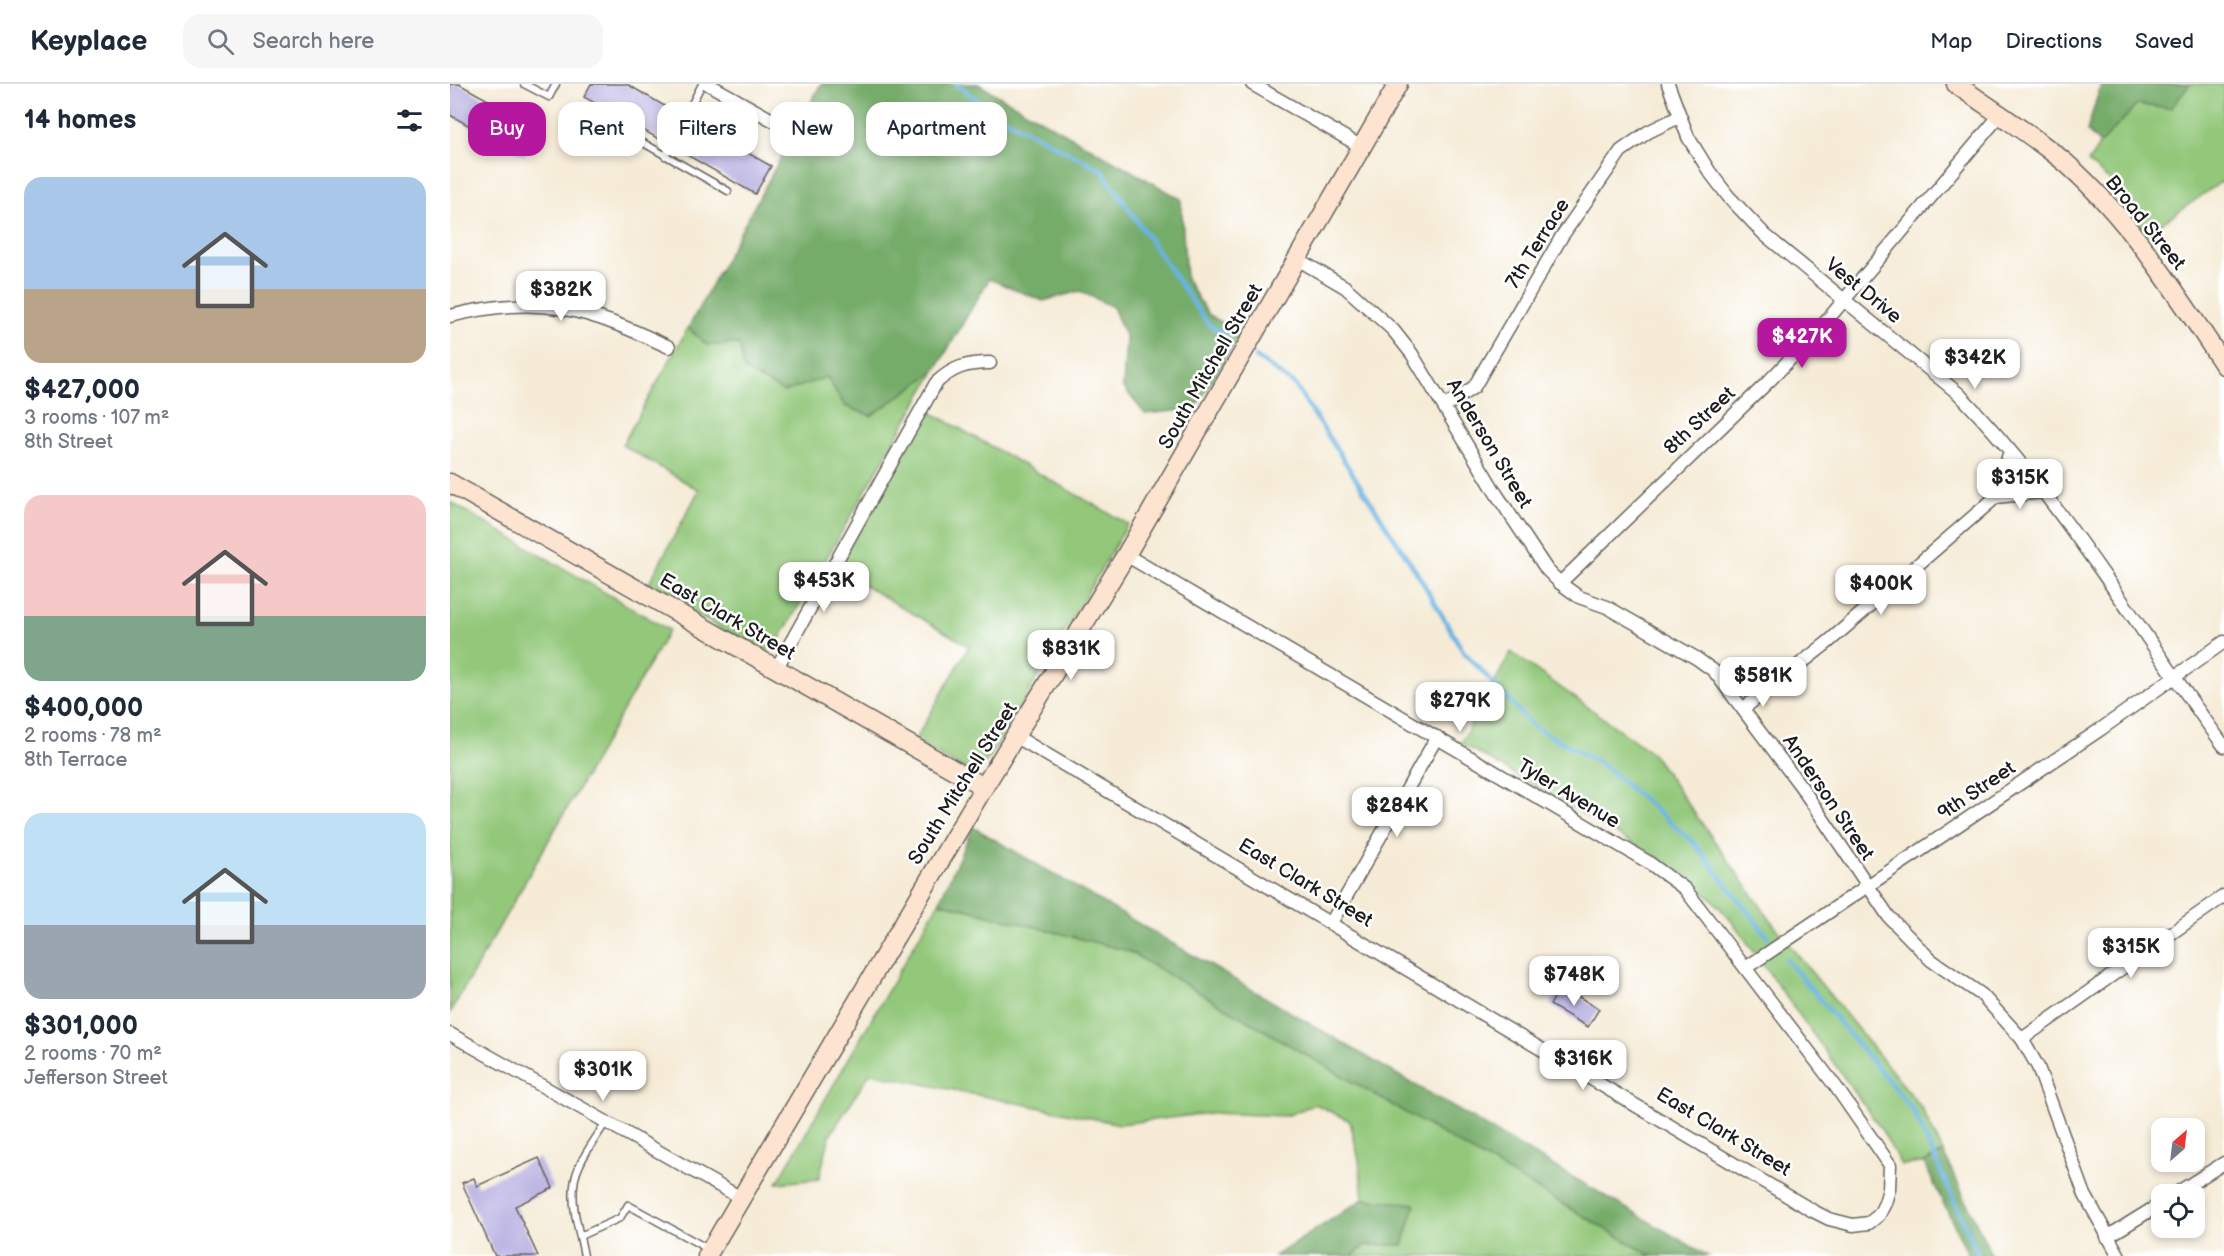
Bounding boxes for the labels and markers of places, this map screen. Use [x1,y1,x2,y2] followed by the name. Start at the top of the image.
[519,271,603,322] pin: $382K
[1760,318,1844,369] pin: $427K
[1933,339,2017,390] pin: $342K
[1978,459,2062,510] pin: $315K
[782,562,866,613] pin: $453K
[1839,565,1923,616] pin: $400K
[1029,630,1113,681] pin: $831K
[1721,657,1805,708] pin: $581K
[1418,682,1502,733] pin: $279K
[1355,787,1439,838] pin: $284K
[2089,928,2173,979] pin: $315K
[1532,956,1616,1007] pin: $748K
[1541,1040,1625,1091] pin: $316K
[561,1051,645,1102] pin: $301K

